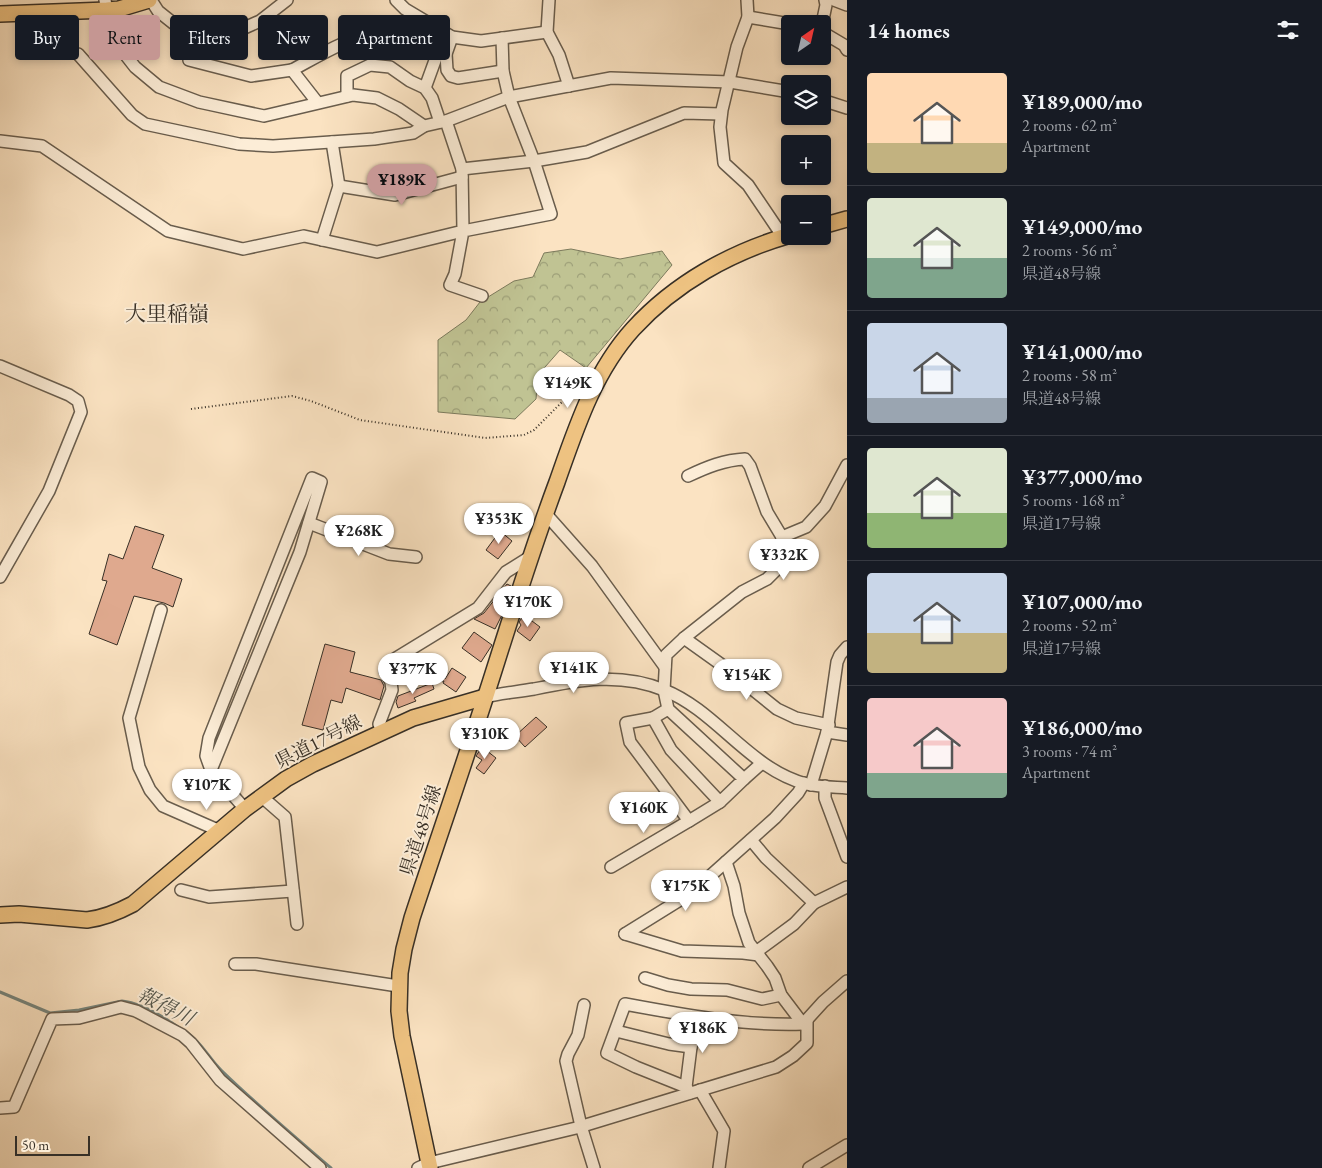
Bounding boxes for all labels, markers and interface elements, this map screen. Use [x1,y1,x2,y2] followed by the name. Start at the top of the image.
[15,15,79,60] chip: Buy
[89,15,160,60] chip: Rent
[170,15,248,60] chip: Filters
[258,15,328,60] chip: New
[338,15,450,60] chip: Apartment
[781,15,831,65] north arrow
[781,15,831,245] map controls
[1274,16,1302,44] icon: filters
[867,17,950,44] text: 14 homes
[781,75,831,125] button: layers
[1022,88,1142,115] text: ¥189,000/mo
[907,93,967,153] icon: home
[1022,115,1117,136] text: 2 rooms · 62 m²
[781,135,831,185] button: +
[1022,136,1090,157] text: Apartment
[367,164,437,206] pin: ¥189K
[378,169,426,190] text: ¥189K
[781,195,831,245] button: −
[1022,213,1142,240] text: ¥149,000/mo
[907,218,967,278] icon: home
[1022,240,1117,261] text: 2 rooms · 56 m²
[1022,263,1101,284] text: 県道48号線
[125,300,209,327] district label: 大里稲嶺
[1022,338,1142,365] text: ¥141,000/mo
[907,343,967,403] icon: home
[1022,365,1117,386] text: 2 rooms · 58 m²
[533,366,603,409] pin: ¥149K
[544,372,592,393] text: ¥149K
[1022,388,1101,409] text: 県道48号線
[1022,463,1142,490] text: ¥377,000/mo
[907,468,967,528] icon: home
[1022,490,1125,511] text: 5 rooms · 168 m²
[464,502,534,545] pin: ¥353K
[475,508,523,529] text: ¥353K
[1022,513,1101,534] text: 県道17号線
[324,514,394,557] pin: ¥268K
[335,520,383,541] text: ¥268K
[749,538,819,581] pin: ¥332K
[760,544,808,565] text: ¥332K
[493,586,563,628] pin: ¥170K
[1022,588,1142,615] text: ¥107,000/mo
[504,591,552,612] text: ¥170K
[907,593,967,653] icon: home
[1022,615,1117,636] text: 2 rooms · 52 m²
[1022,638,1101,659] text: 県道17号線
[378,652,448,695] pin: ¥377K
[539,652,609,694] pin: ¥141K
[550,657,598,678] text: ¥141K
[389,658,437,679] text: ¥377K
[712,658,782,701] pin: ¥154K
[723,664,771,685] text: ¥154K
[271,709,366,774] street label: 県道17号線
[1022,714,1142,741] text: ¥186,000/mo
[450,718,520,760] pin: ¥310K
[907,718,967,778] icon: home
[461,723,509,744] text: ¥310K
[1022,741,1117,762] text: 3 rooms · 74 m²
[1022,762,1090,783] text: Apartment
[172,768,242,811] pin: ¥107K
[183,774,231,795] text: ¥107K
[394,781,447,879] street label: 県道48号線
[609,792,679,834] pin: ¥160K
[620,797,668,818] text: ¥160K
[651,870,721,912] pin: ¥175K
[662,875,710,896] text: ¥175K
[133,981,200,1032] water label: 報得川
[668,1012,738,1054] pin: ¥186K
[679,1017,727,1038] text: ¥186K
[15,1133,90,1156] scale bar
[22,1136,49,1154] text: 50 m

